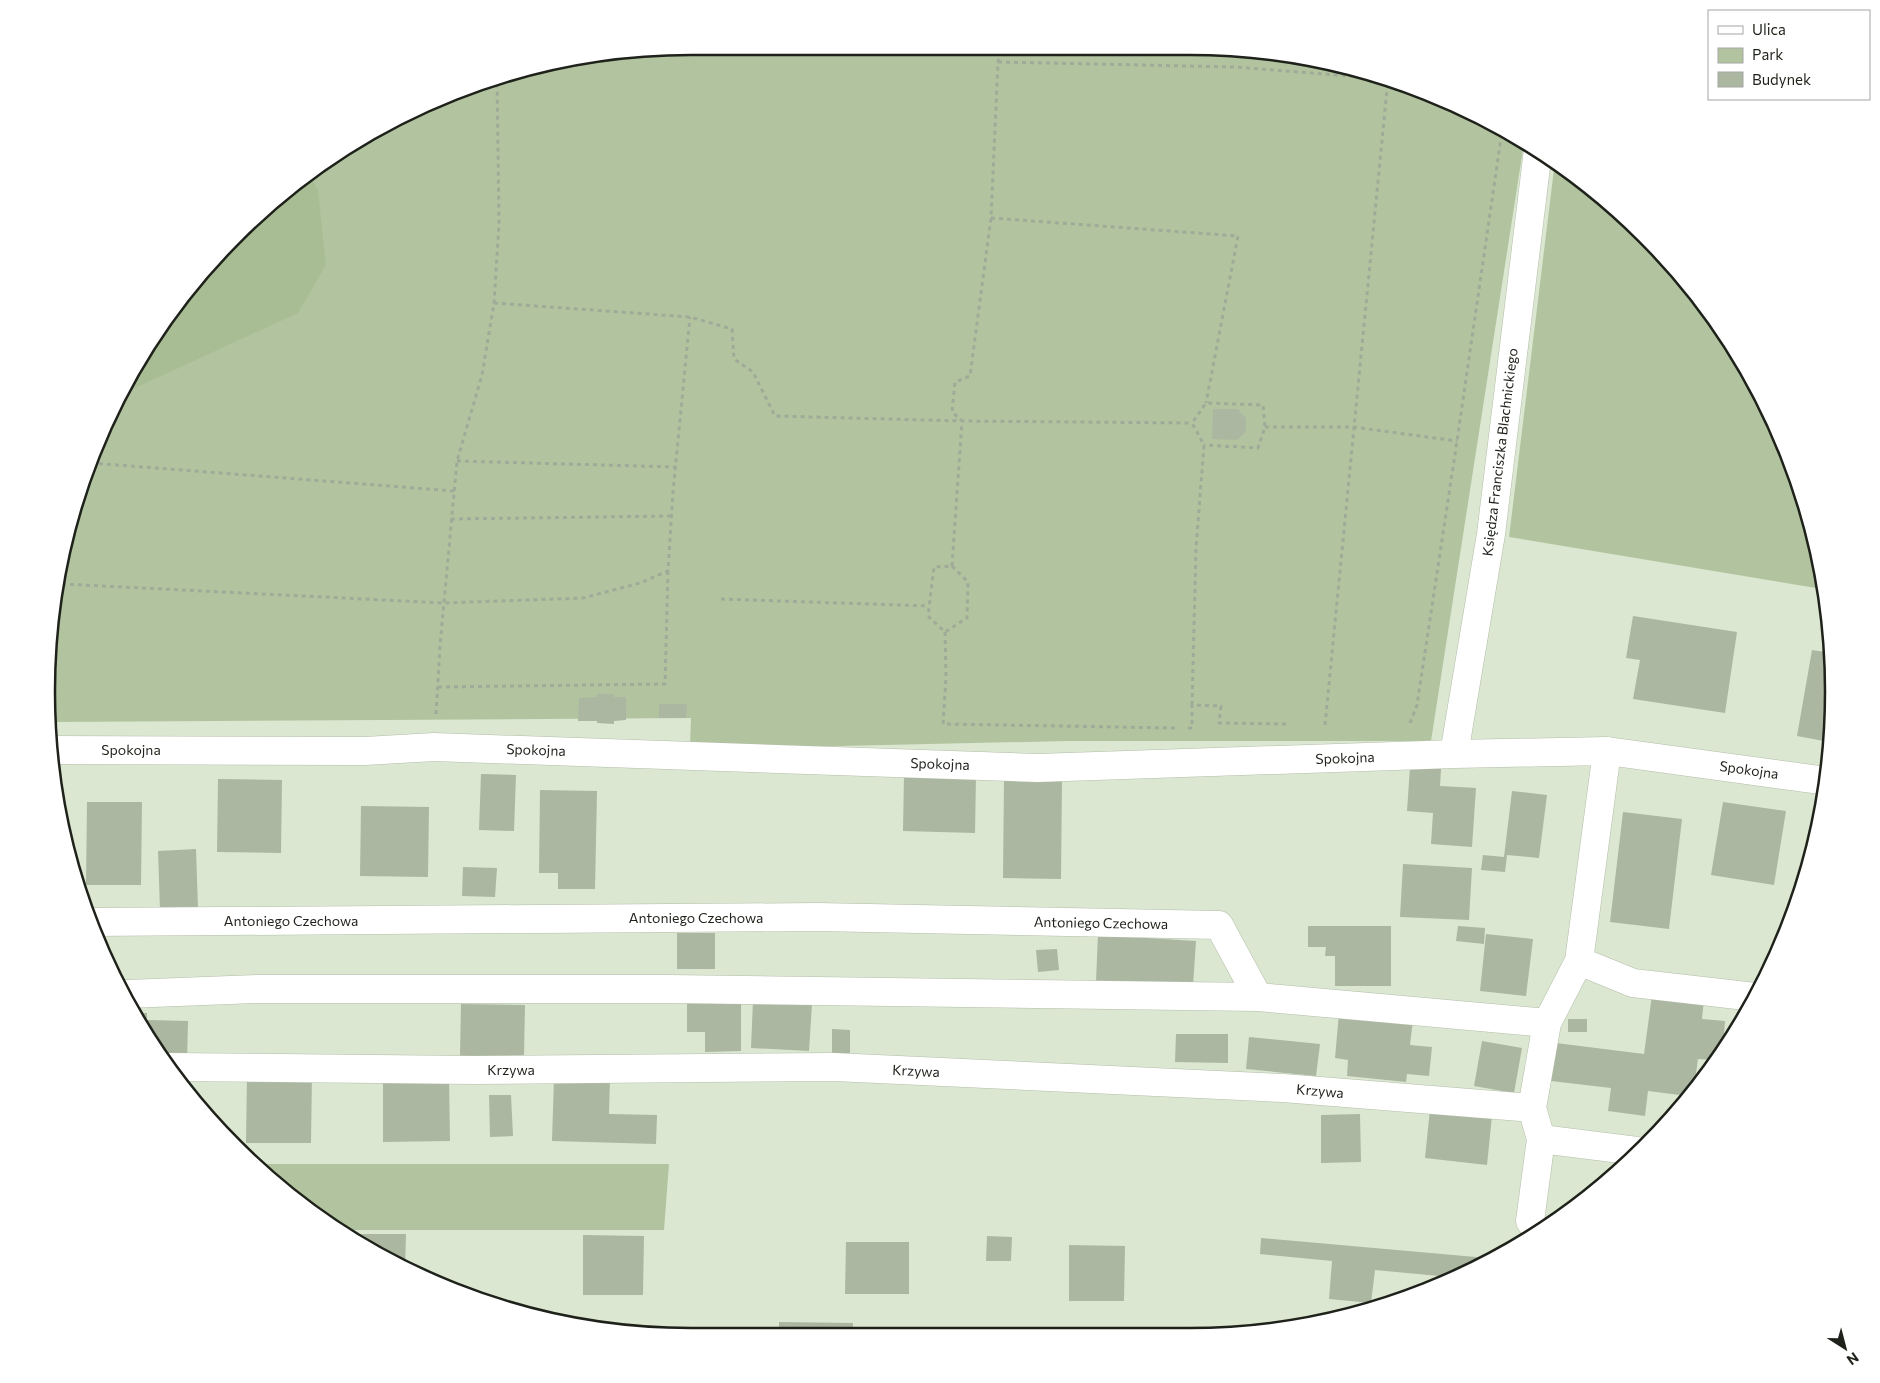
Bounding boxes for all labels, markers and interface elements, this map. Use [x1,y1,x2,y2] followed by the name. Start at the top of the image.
[1708,10,1870,100] legend
[1752,20,1786,38] text: Ulica
[1752,45,1783,63] text: Park
[1752,70,1811,88] text: Budynek
[1478,347,1521,557] street label: Księdza Franciszka Blachnickiego
[506,740,566,759] street label: Spokojna
[101,741,161,758] street label: Spokojna
[1315,748,1375,767] street label: Spokojna
[910,754,970,773] street label: Spokojna
[1718,757,1780,782] street label: Spokojna
[629,909,763,926] street label: Antoniego Czechowa
[224,912,358,929] street label: Antoniego Czechowa
[1034,913,1168,932] street label: Antoniego Czechowa
[487,1061,535,1078] street label: Krzywa
[892,1061,940,1080] street label: Krzywa
[1296,1080,1344,1101] street label: Krzywa
[1820,1323,1870,1373] north arrow
[1844,1349,1862,1369] text: N

